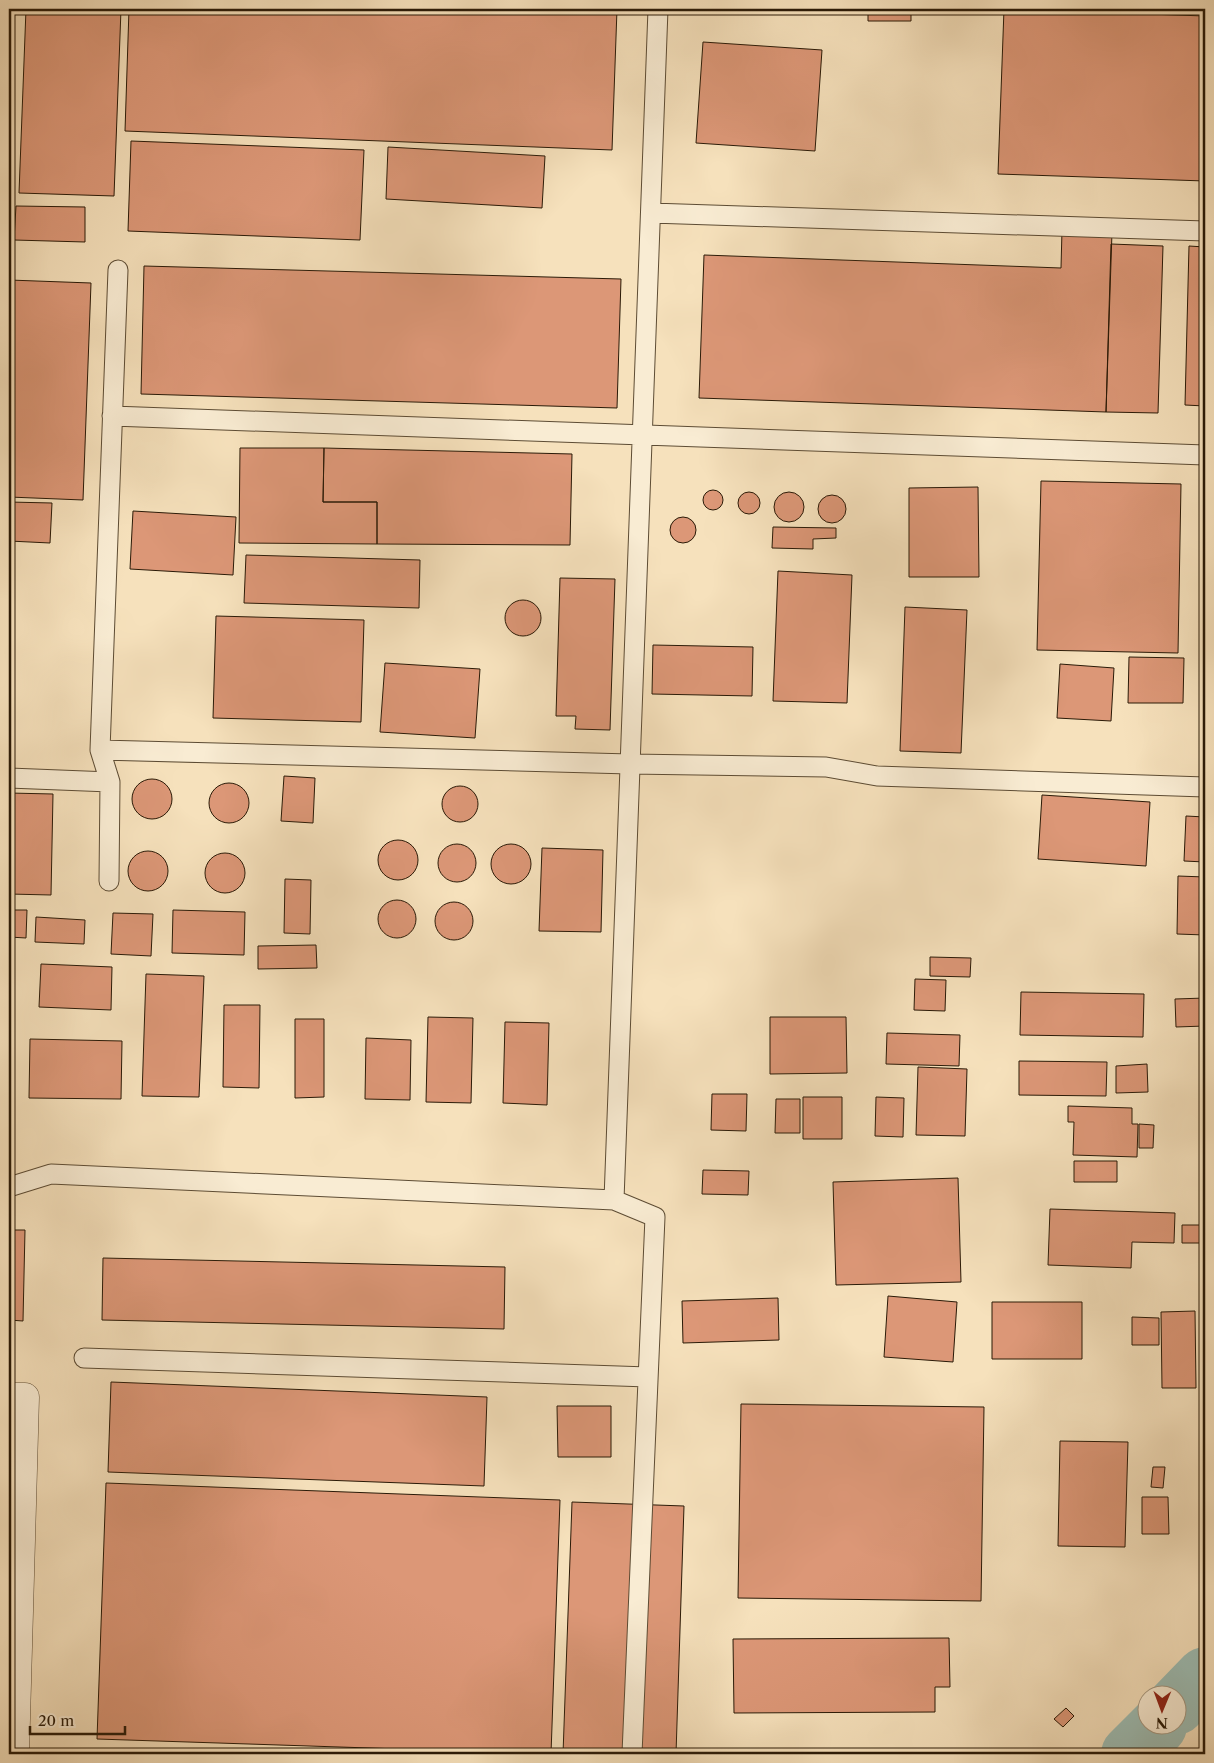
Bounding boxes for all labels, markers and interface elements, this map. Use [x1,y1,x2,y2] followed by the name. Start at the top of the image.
[1136,1686,1186,1736] north arrow
[30,1703,125,1735] scale bar
[38,1711,74,1730] text: 20 m
[1156,1714,1168,1732] text: N

